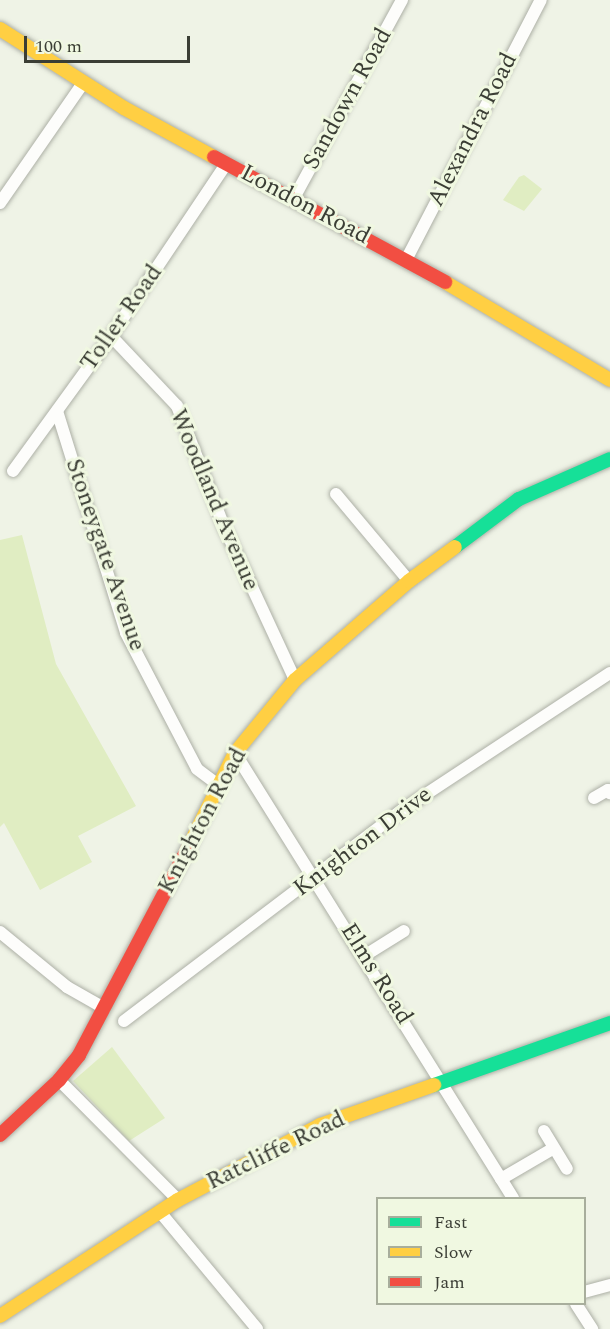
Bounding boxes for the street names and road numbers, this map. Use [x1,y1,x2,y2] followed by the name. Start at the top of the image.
[297,23,399,175] street label: Sandown Road
[422,48,524,212] street label: Alexandra Road
[235,159,375,251] street label: London Road
[75,259,169,377] street label: Toller Road
[163,405,265,595] street label: Woodland Avenue
[59,455,151,655] street label: Stoneygate Avenue
[153,743,253,899] street label: Knighton Road
[288,781,438,903] street label: Knighton Drive
[334,918,418,1030] street label: Elms Road
[202,1105,350,1197] street label: Ratcliffe Road

